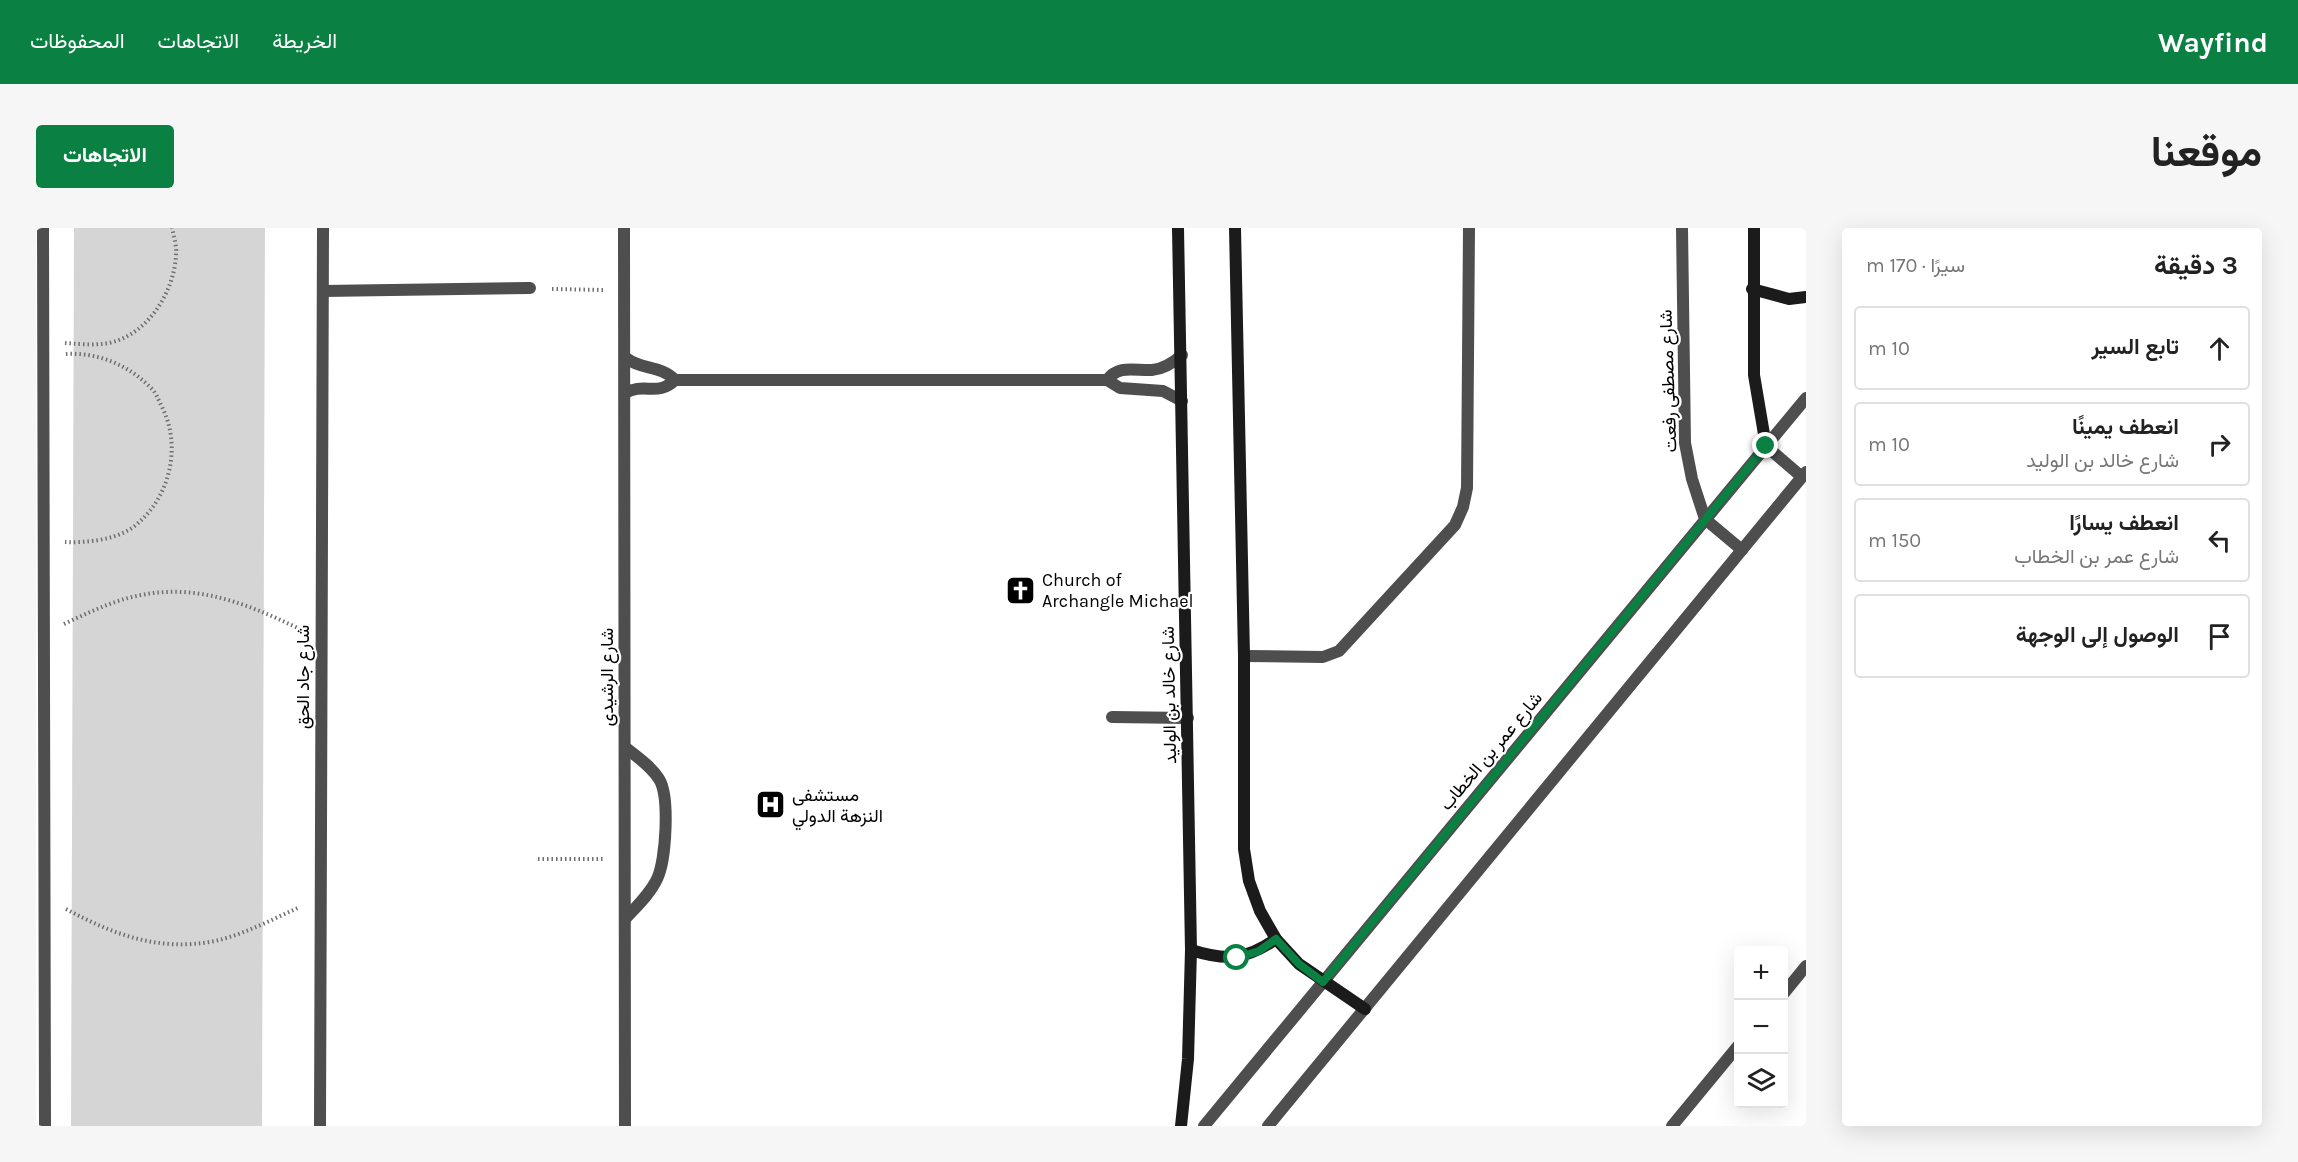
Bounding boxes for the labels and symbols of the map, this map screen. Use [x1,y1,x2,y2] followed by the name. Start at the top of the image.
[1655,309,1682,453] street label: شارع مصطفى رفعت
[1752,432,1778,458] route end
[1042,569,1193,612] place label: Church of Archangle Michael
[1005,574,1037,606] church icon: Church of Archangle Michael
[292,625,315,729] street label: شارع جاد الحق
[1157,626,1182,764] street label: شارع خالد بن الوليد
[596,628,619,726] street label: شارع الرشيدى
[1435,687,1548,815] street label: شارع عمر بن الخطاب
[792,784,883,831] place label: مستشفى النزهة الدولي
[755,789,787,821] hospital icon: مستشفى النزهة الدولي
[1223,944,1249,970] route start

